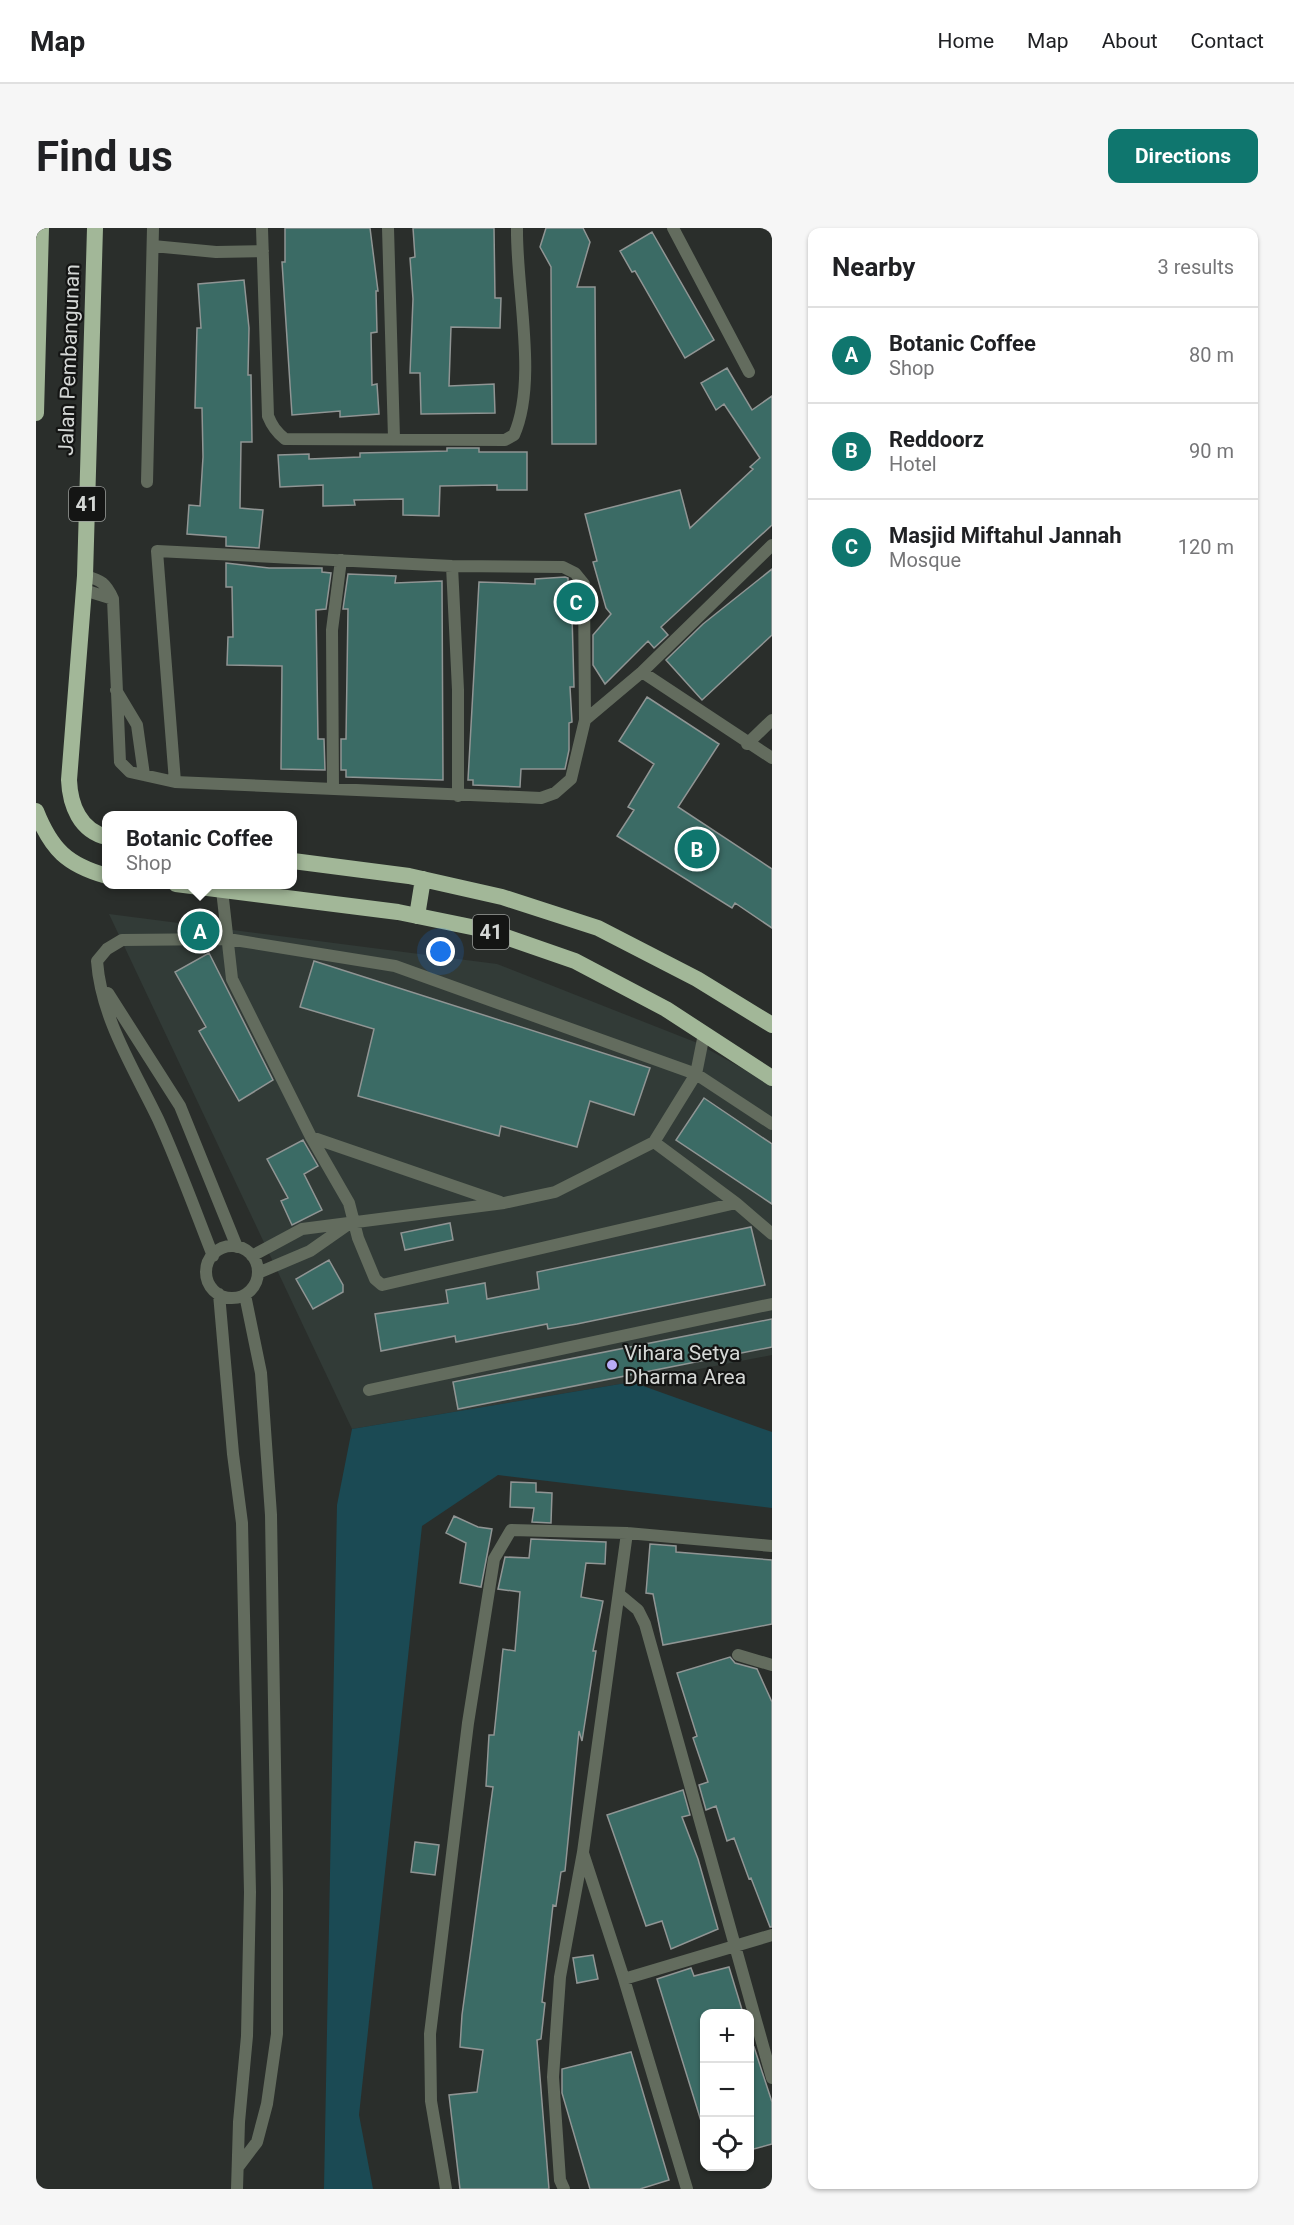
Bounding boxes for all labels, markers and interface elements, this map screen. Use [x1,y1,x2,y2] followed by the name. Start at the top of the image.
[30,25,85,58] text: Map
[938,29,994,53] text: Home
[1027,29,1069,53] text: Map
[1102,29,1158,53] text: About
[1191,29,1264,53] text: Contact
[1108,129,1258,183] button: Directions
[36,132,173,181] text: Find us
[832,252,915,282] text: Nearby
[1158,255,1234,279] text: 3 results
[54,264,84,456] street label: Jalan Pembangunan
[889,331,1036,356] text: Botanic Coffee
[845,343,858,367] text: A
[1189,343,1234,367] text: 80 m
[889,356,935,380] text: Shop
[889,427,984,452] text: Reddoorz
[845,439,858,463] text: B
[1189,439,1234,463] text: 90 m
[889,452,937,476] text: Hotel
[69,487,105,521] road number: 41
[889,523,1122,548] text: Masjid Miftahul Jannah
[845,535,858,559] text: C
[1178,535,1234,559] text: 120 m
[889,548,961,572] text: Mosque
[556,580,596,625] pin: C
[102,811,297,889] popup
[126,826,273,851] text: Botanic Coffee
[678,826,716,872] pin: B
[126,851,172,875] text: Shop
[180,908,220,954] pin: A
[473,915,509,949] road number: 41
[426,937,455,966] your location
[624,1341,746,1389] place label: Vihara Setya Dharma Area
[605,1358,619,1372] marker: Vihara Setya Dharma Area
[700,2009,754,2171] map controls
[700,2009,754,2063] button: +
[700,2063,754,2117] button: −
[700,2117,754,2171] button: locate

